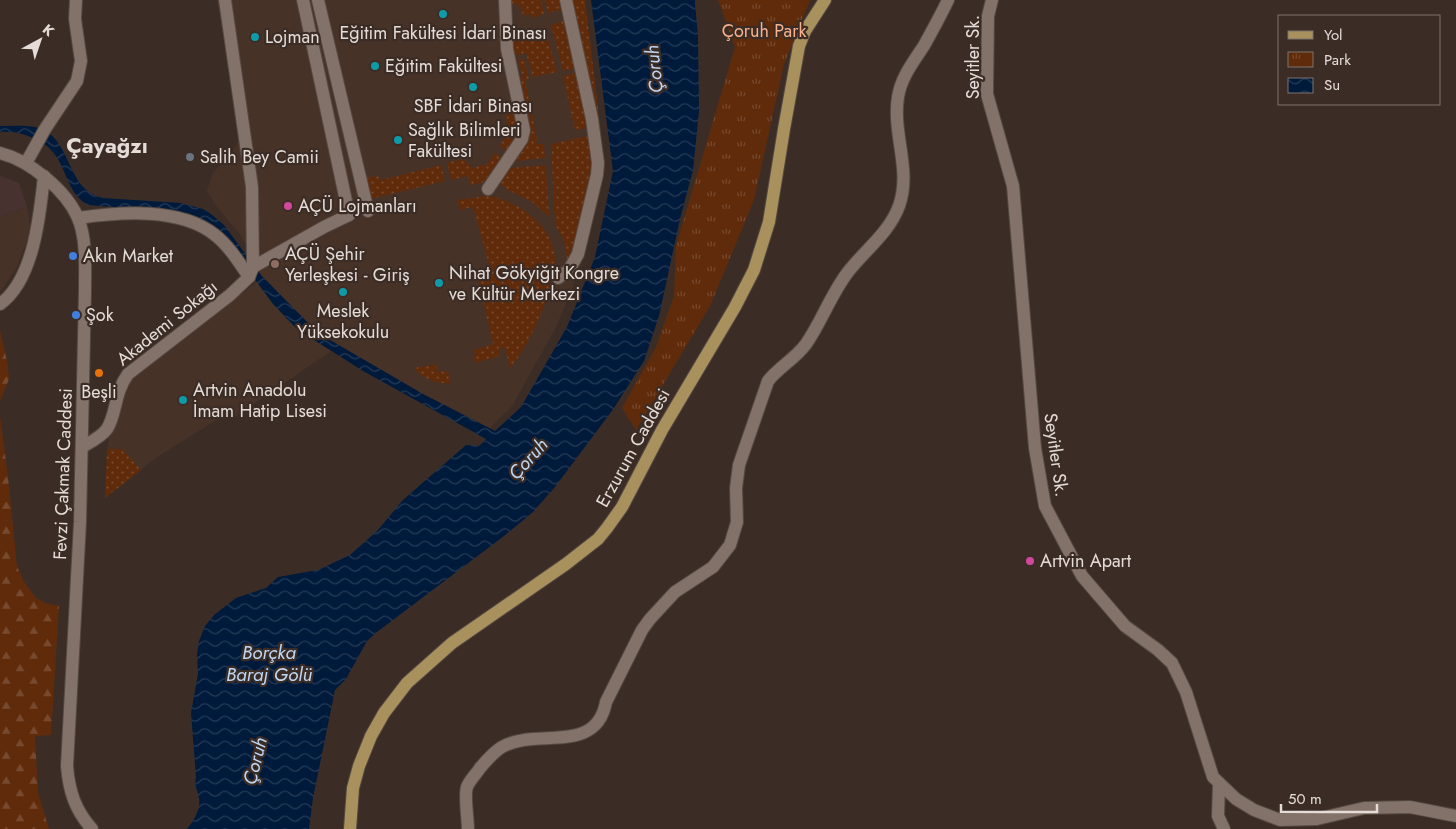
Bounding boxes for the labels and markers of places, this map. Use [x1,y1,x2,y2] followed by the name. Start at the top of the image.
[437,8,449,20] marker: Eğitim Fakültesi İdari Binası
[339,20,547,46] place label: Eğitim Fakültesi İdari Binası
[265,24,320,50] place label: Lojman
[249,31,261,43] marker: Lojman
[385,53,502,79] place label: Eğitim Fakültesi
[369,60,381,72] marker: Eğitim Fakültesi
[467,81,479,93] marker: SBF İdari Binası
[414,93,532,119] place label: SBF İdari Binası
[408,117,521,164] place label: Sağlık Bilimleri Fakültesi
[392,134,404,146] marker: Sağlık Bilimleri Fakültesi
[200,144,319,170] place label: Salih Bey Camii
[184,151,196,163] marker: Salih Bey Camii
[298,193,417,219] place label: AÇÜ Lojmanları
[282,200,294,212] marker: AÇÜ Lojmanları
[285,241,410,288] place label: AÇÜ Şehir Yerleşkesi - Giriş
[83,243,174,269] place label: Akın Market
[67,250,79,262] marker: Akın Market
[269,258,281,270] marker: AÇÜ Şehir Yerleşkesi - Giriş
[449,260,619,307] place label: Nihat Gökyiğit Kongre ve Kültür Merkezi
[433,277,445,289] marker: Nihat Gökyiğit Kongre ve Kültür Merkezi
[337,286,349,298] marker: Meslek Yüksekokulu
[297,298,389,345] place label: Meslek Yüksekokulu
[86,302,114,328] place label: Şok
[70,309,82,321] marker: Şok
[93,367,105,379] marker: Beşli
[193,377,327,424] place label: Artvin Anadolu İmam Hatip Lisesi
[81,379,117,405] place label: Beşli
[177,394,189,406] marker: Artvin Anadolu İmam Hatip Lisesi
[1040,548,1132,574] place label: Artvin Apart
[1024,555,1036,567] marker: Artvin Apart

